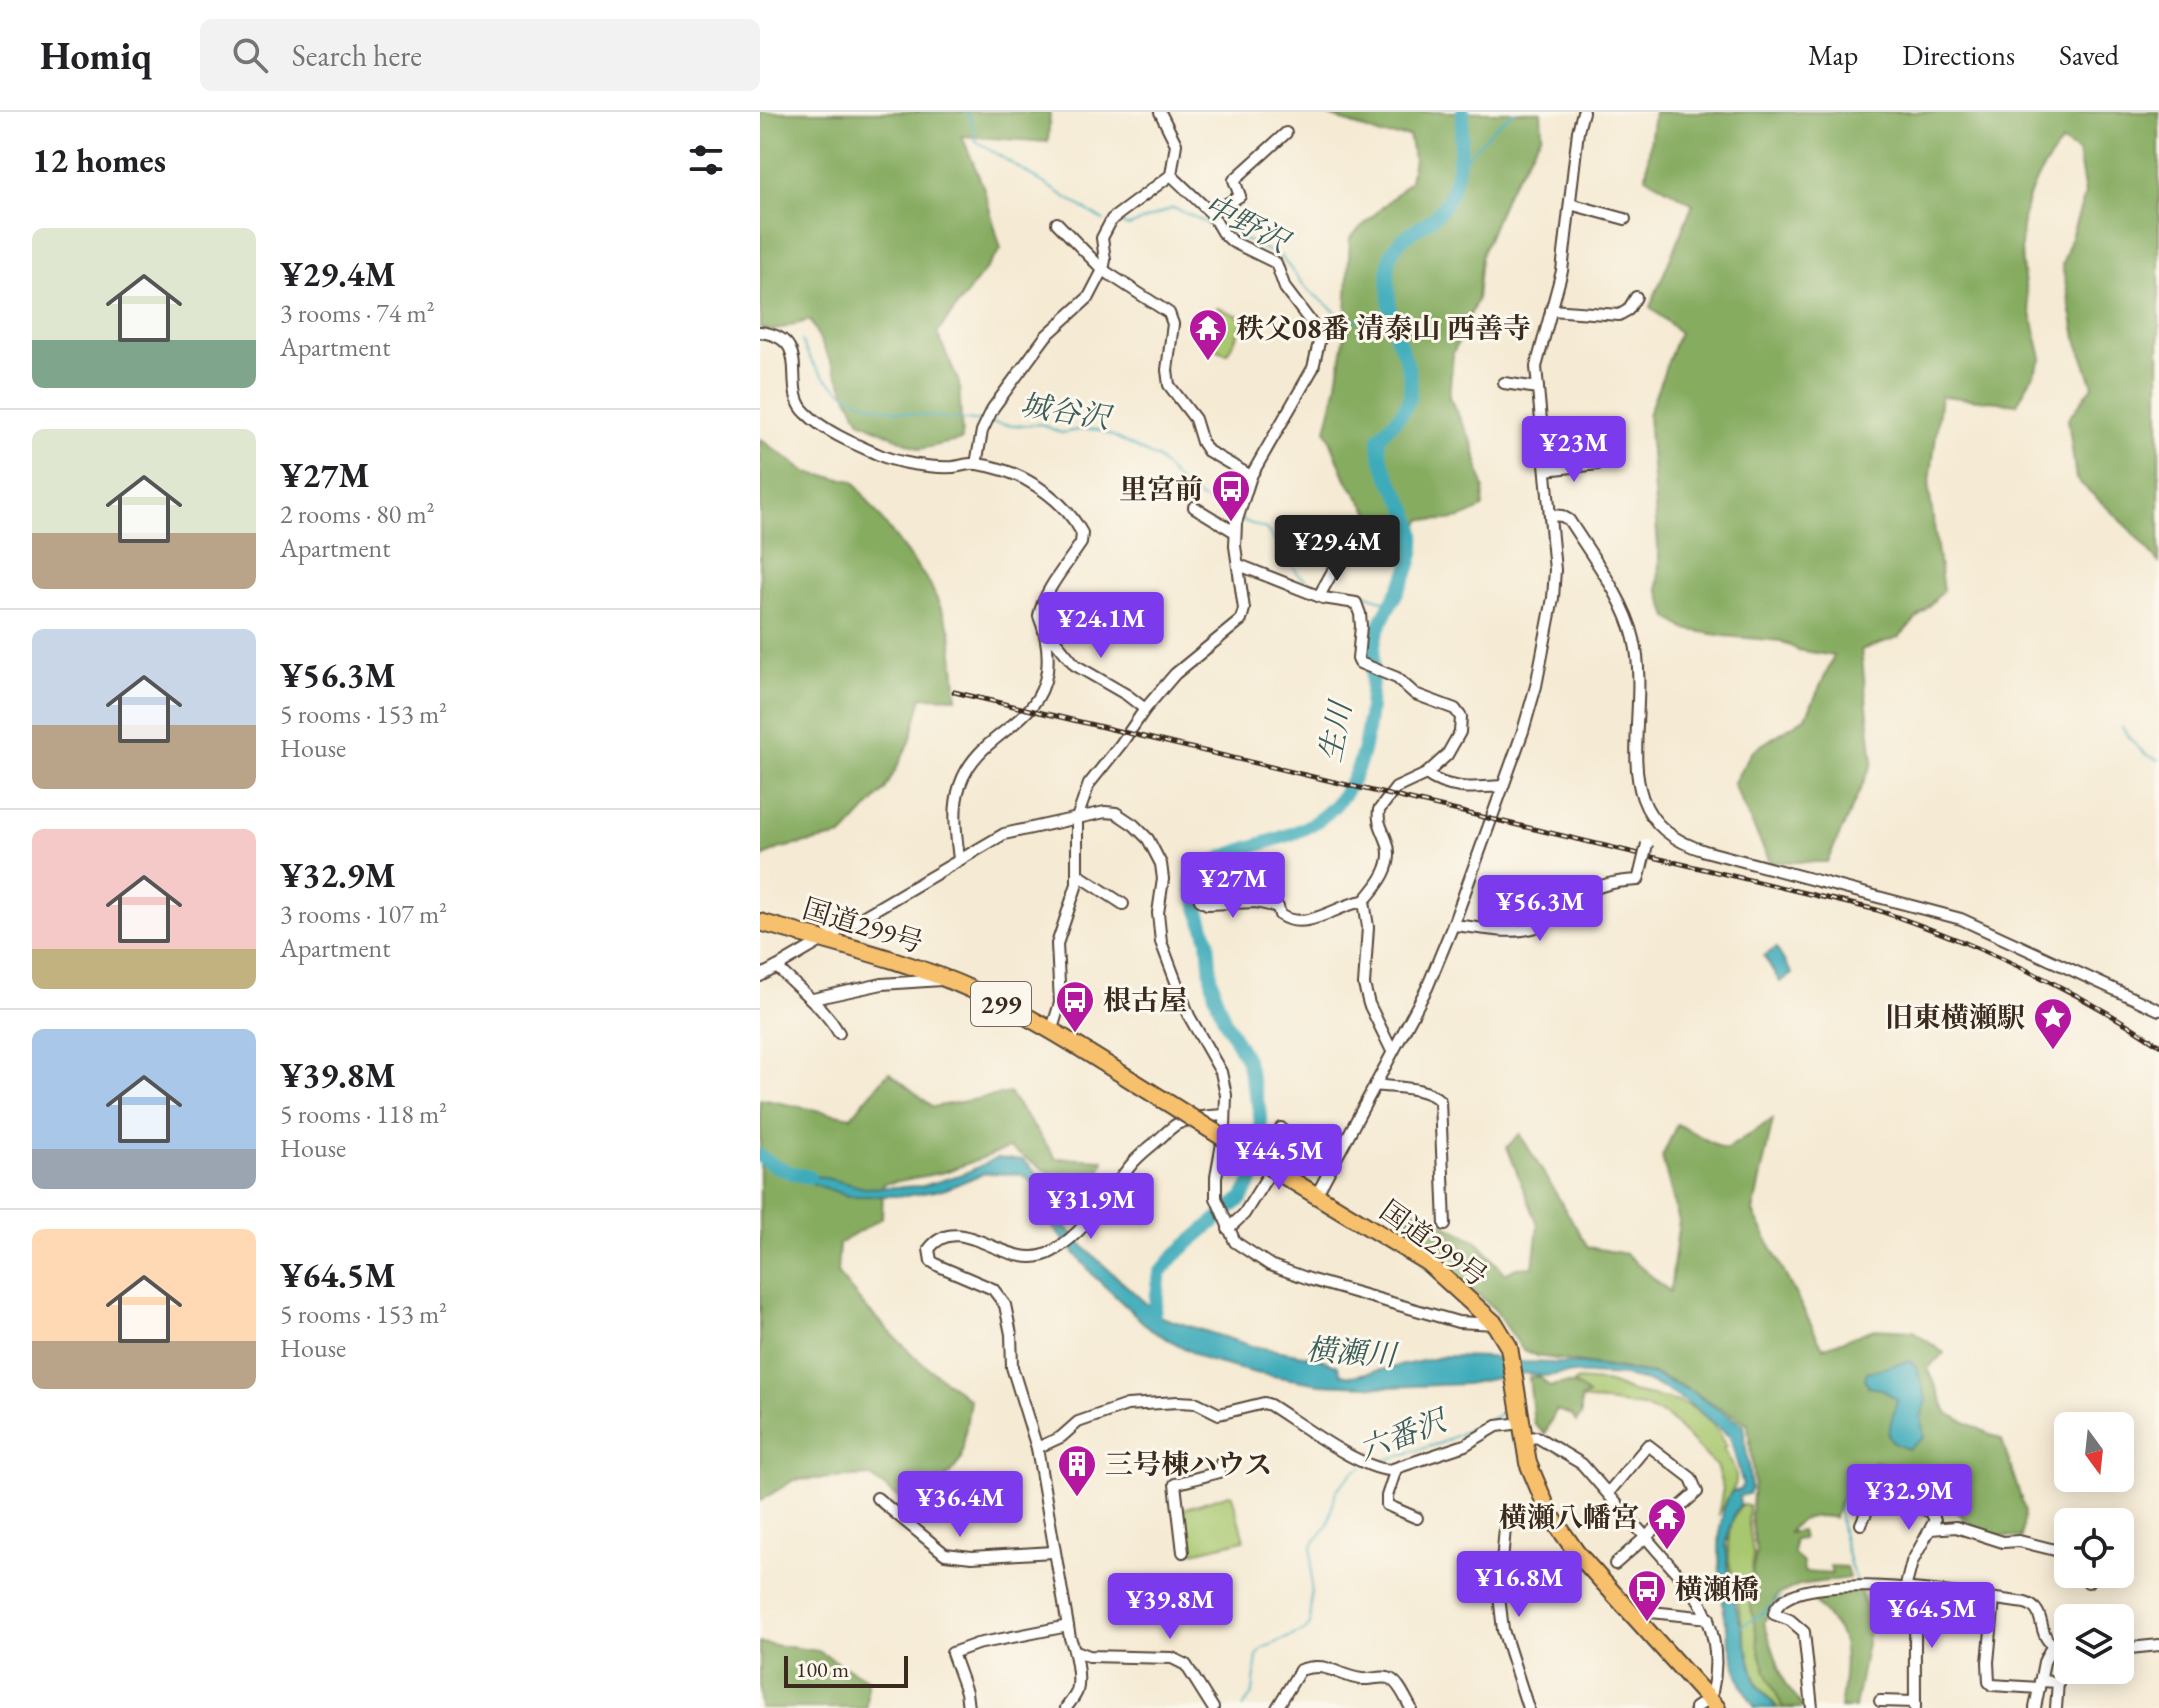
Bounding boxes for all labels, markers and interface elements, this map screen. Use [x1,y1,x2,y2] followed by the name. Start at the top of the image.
[200,19,760,91] search box
[40,31,152,80] text: Homiq
[228,33,272,77] icon: search
[292,36,422,75] text: Search here
[1808,37,1858,73] text: Map
[1902,37,2015,73] text: Directions
[2059,37,2119,73] text: Saved
[32,138,166,182] text: 12 homes
[684,138,728,182] icon: filters
[1197,185,1299,263] water label: 中野沢
[280,252,396,296] text: ¥29.4M
[96,260,192,356] icon: home
[280,296,435,330] text: 3 rooms · 74 m²
[1187,307,1229,362] temple icon: 秩父08番 清泰山 西善寺
[1236,310,1531,346] place label: 秩父08番 清泰山 西善寺
[280,330,390,364] text: Apartment
[1018,385,1116,438] water label: 城谷沢
[1527,416,1621,484] pin: ¥23M
[1540,425,1608,459] text: ¥23M
[280,453,369,497] text: ¥27M
[96,461,192,557] icon: home
[1210,468,1252,523] bus stop icon: 里宮前
[1119,471,1203,507] place label: 里宮前
[280,497,435,531] text: 2 rooms · 80 m²
[1272,515,1402,583] pin: ¥29.4M
[1293,524,1381,558] text: ¥29.4M
[280,531,390,565] text: Apartment
[1036,592,1166,660] pin: ¥24.1M
[1057,601,1145,635] text: ¥24.1M
[280,653,396,697] text: ¥56.3M
[96,661,192,757] icon: home
[1310,696,1360,765] water label: 生川
[280,697,447,731] text: 5 rooms · 153 m²
[280,731,346,765] text: House
[1186,852,1280,920] pin: ¥27M
[280,853,396,897] text: ¥32.9M
[96,861,192,957] icon: home
[1199,861,1267,895] text: ¥27M
[1475,875,1605,943] pin: ¥56.3M
[1496,884,1584,918] text: ¥56.3M
[798,890,928,960] street label: 国道299号
[280,897,447,931] text: 3 rooms · 107 m²
[280,931,390,965] text: Apartment
[1054,979,1096,1034] bus stop icon: 根古屋
[971,982,1031,1026] road number: 299
[1103,982,1187,1018] place label: 根古屋
[2032,996,2074,1051] place icon: 旧東横瀬駅
[1885,999,2025,1035] place label: 旧東横瀬駅
[280,1053,396,1097] text: ¥39.8M
[96,1061,192,1157] icon: home
[280,1097,447,1131] text: 5 rooms · 118 m²
[1214,1124,1344,1192] pin: ¥44.5M
[280,1131,346,1165] text: House
[1235,1133,1323,1167] text: ¥44.5M
[1026,1173,1156,1241] pin: ¥31.9M
[1047,1182,1135,1216] text: ¥31.9M
[1373,1192,1495,1294] street label: 国道299号
[280,1253,396,1297] text: ¥64.5M
[96,1261,192,1357] icon: home
[280,1297,447,1331] text: 5 rooms · 153 m²
[1305,1329,1400,1375] water label: 横瀬川
[280,1331,346,1365] text: House
[1353,1399,1455,1469] water label: 六番沢
[2054,1412,2134,1492] north arrow
[2054,1412,2134,1684] map controls
[1056,1443,1098,1498] building icon: 三号棟ハウス
[1105,1446,1272,1482] place label: 三号棟ハウス
[1844,1464,1974,1532] pin: ¥32.9M
[895,1471,1025,1539] pin: ¥36.4M
[1865,1473,1953,1507] text: ¥32.9M
[916,1480,1004,1514] text: ¥36.4M
[1646,1496,1688,1551] temple icon: 横瀬八幡宮
[1499,1499,1639,1535] place label: 横瀬八幡宮
[2054,1508,2134,1588] button: locate
[1454,1551,1584,1619] pin: ¥16.8M
[1475,1560,1563,1594] text: ¥16.8M
[1626,1568,1668,1623] bus stop icon: 横瀬橋
[1675,1571,1759,1607] place label: 横瀬橋
[1105,1573,1235,1641] pin: ¥39.8M
[1126,1582,1214,1616] text: ¥39.8M
[1867,1582,1997,1650] pin: ¥64.5M
[1888,1591,1976,1625] text: ¥64.5M
[2054,1604,2134,1684] button: layers
[784,1652,908,1688] scale bar
[796,1655,849,1684] text: 100 m

